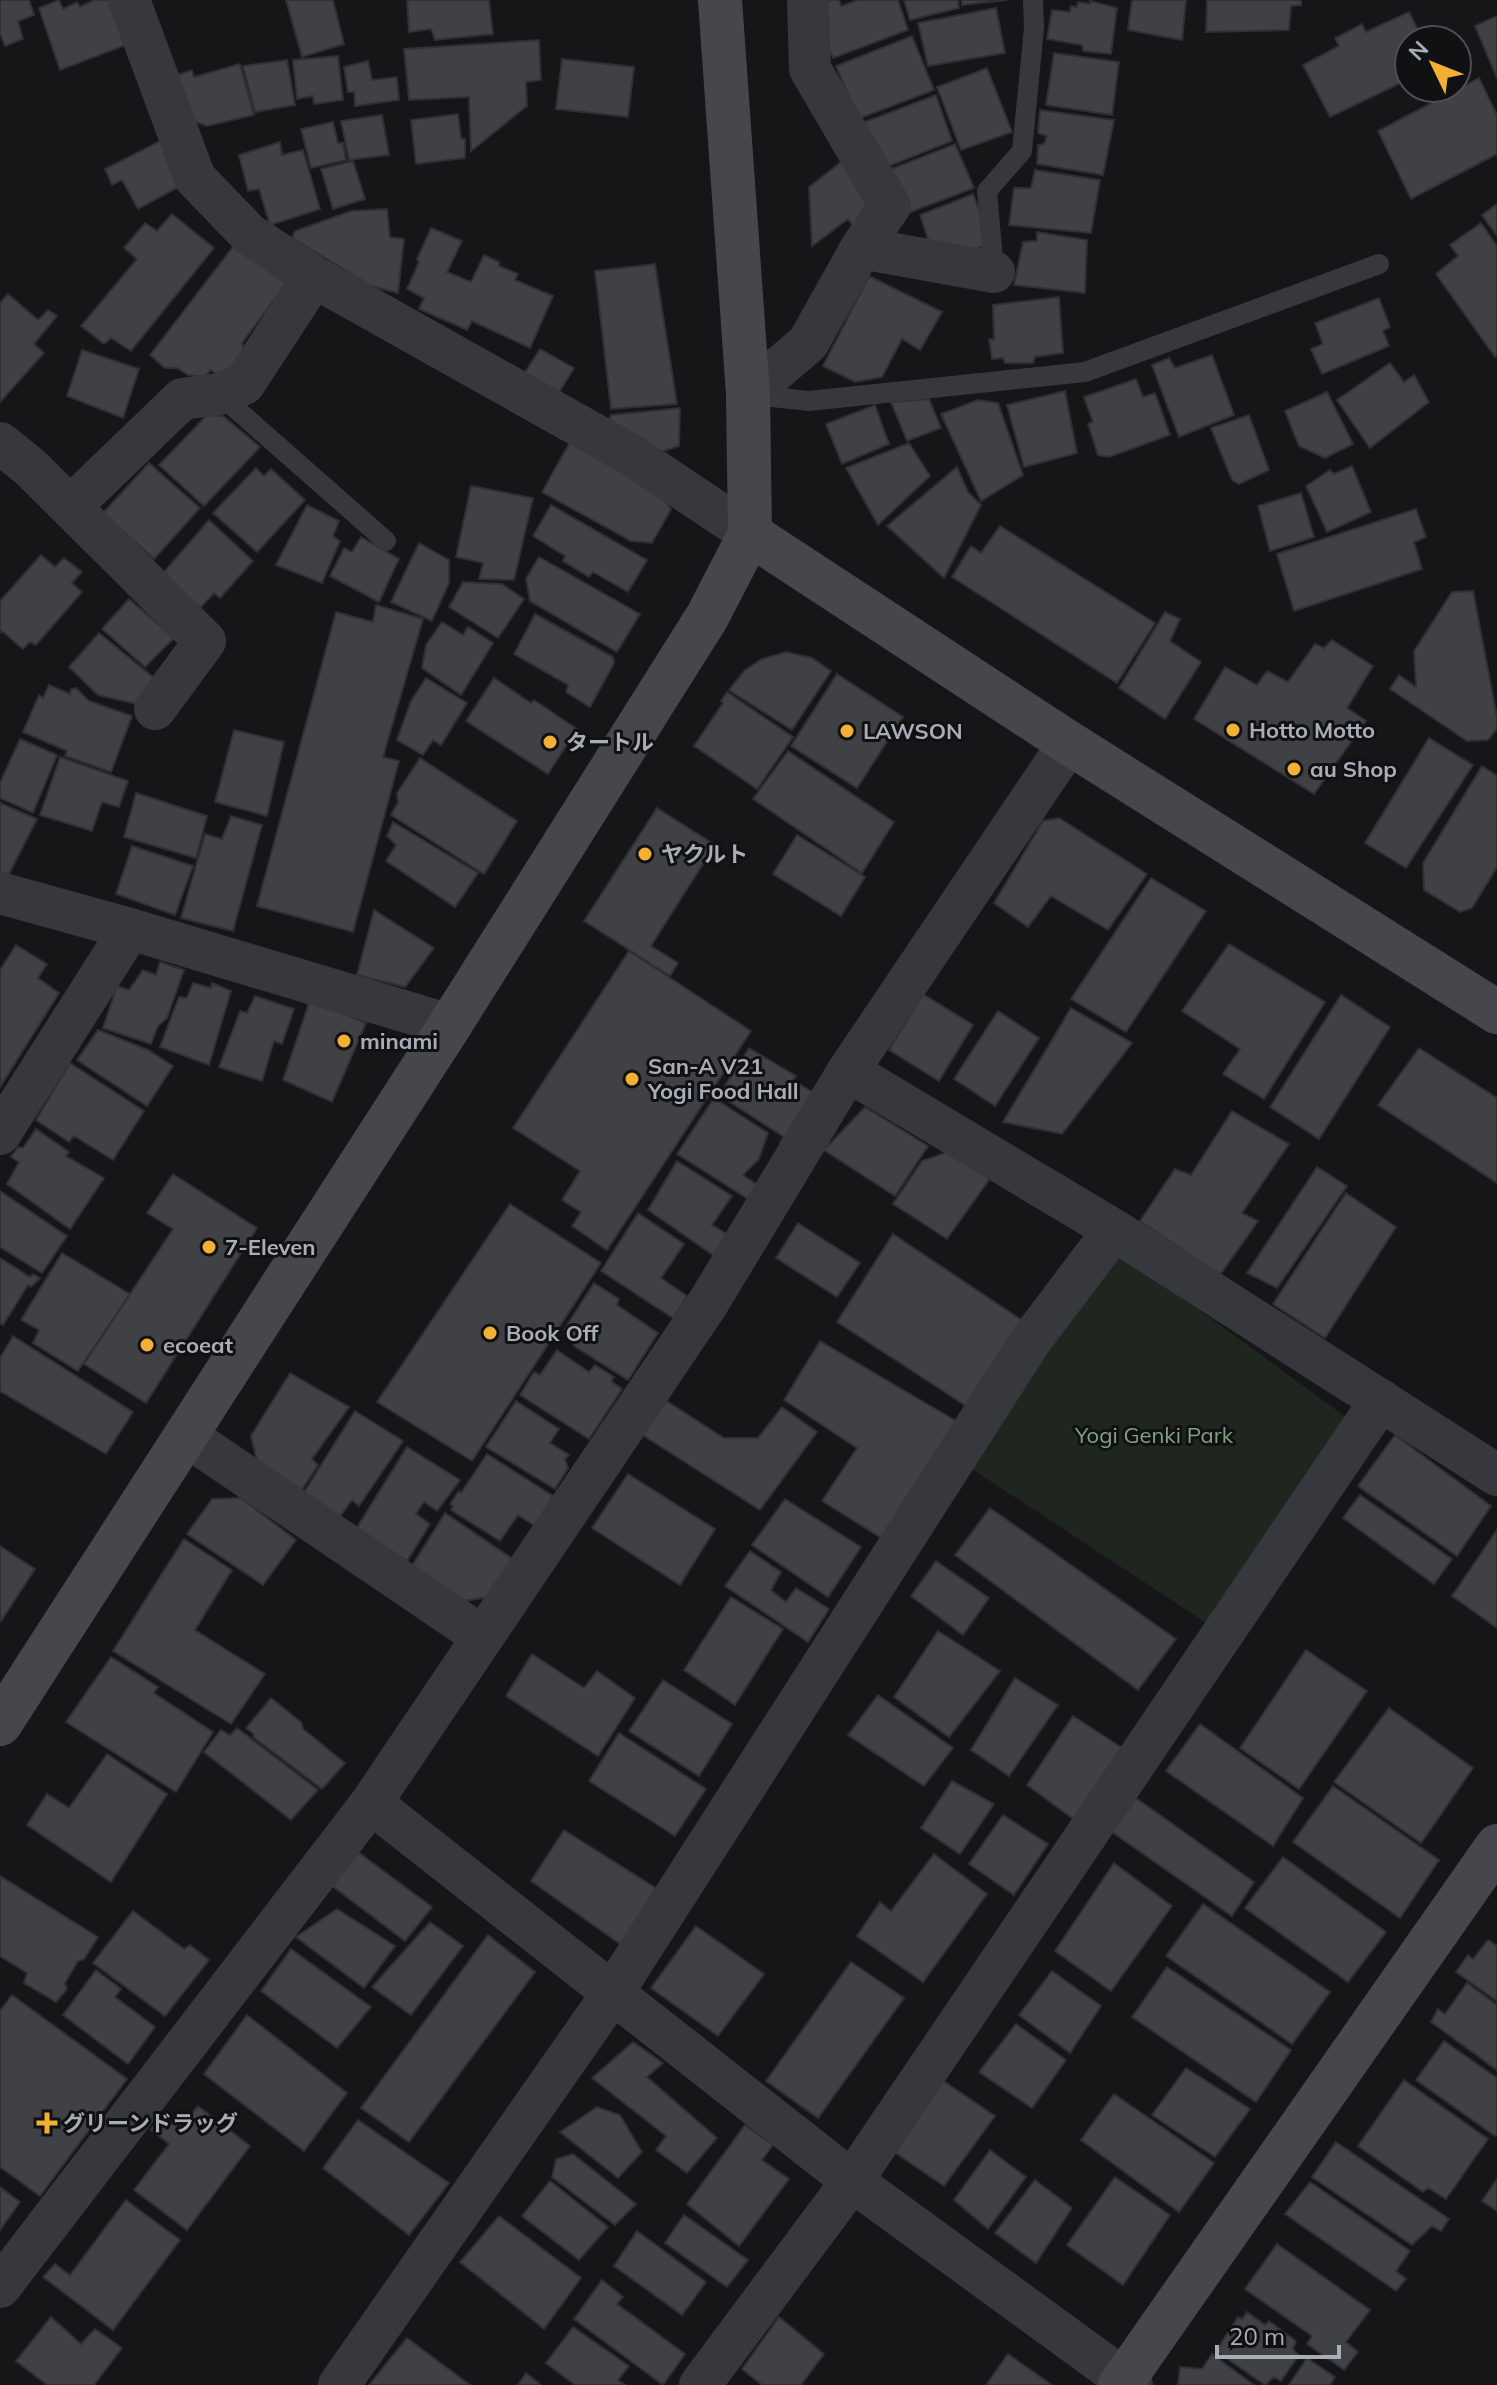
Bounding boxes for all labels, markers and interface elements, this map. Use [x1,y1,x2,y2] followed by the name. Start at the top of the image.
[1393,24,1473,104] north arrow
[1402,35,1434,66] text: N
[1249,716,1375,744] place label: Hotto Motto
[863,717,963,745] place label: LAWSON
[1224,721,1242,739] marker: Hotto Motto
[838,722,856,740] marker: LAWSON
[566,728,654,756] place label: タートル
[541,733,559,751] marker: タートル
[1310,755,1397,783] place label: au Shop
[1285,760,1303,778] marker: au Shop
[661,840,748,868] place label: ヤクルト
[636,845,654,863] marker: ヤクルト
[360,1027,438,1055] place label: minami
[335,1032,353,1050] marker: minami
[647,1052,799,1105] place label: San-A V21 Yogi Food Hall
[623,1070,641,1088] marker: San-A V21 Yogi Food Hall
[225,1233,316,1261] place label: 7-Eleven
[200,1238,218,1256] marker: 7-Eleven
[506,1319,599,1347] place label: Book Off
[481,1324,499,1342] marker: Book Off
[163,1331,233,1359] place label: ecoeat
[138,1336,156,1354] marker: ecoeat
[1074,1421,1234,1449] park label: Yogi Genki Park
[63,2109,238,2137] place label: グリーンドラッグ
[38,2114,56,2132] marker: グリーンドラッグ
[1217,2309,1339,2359] scale bar
[1229,2321,1285,2351] text: 20 m

